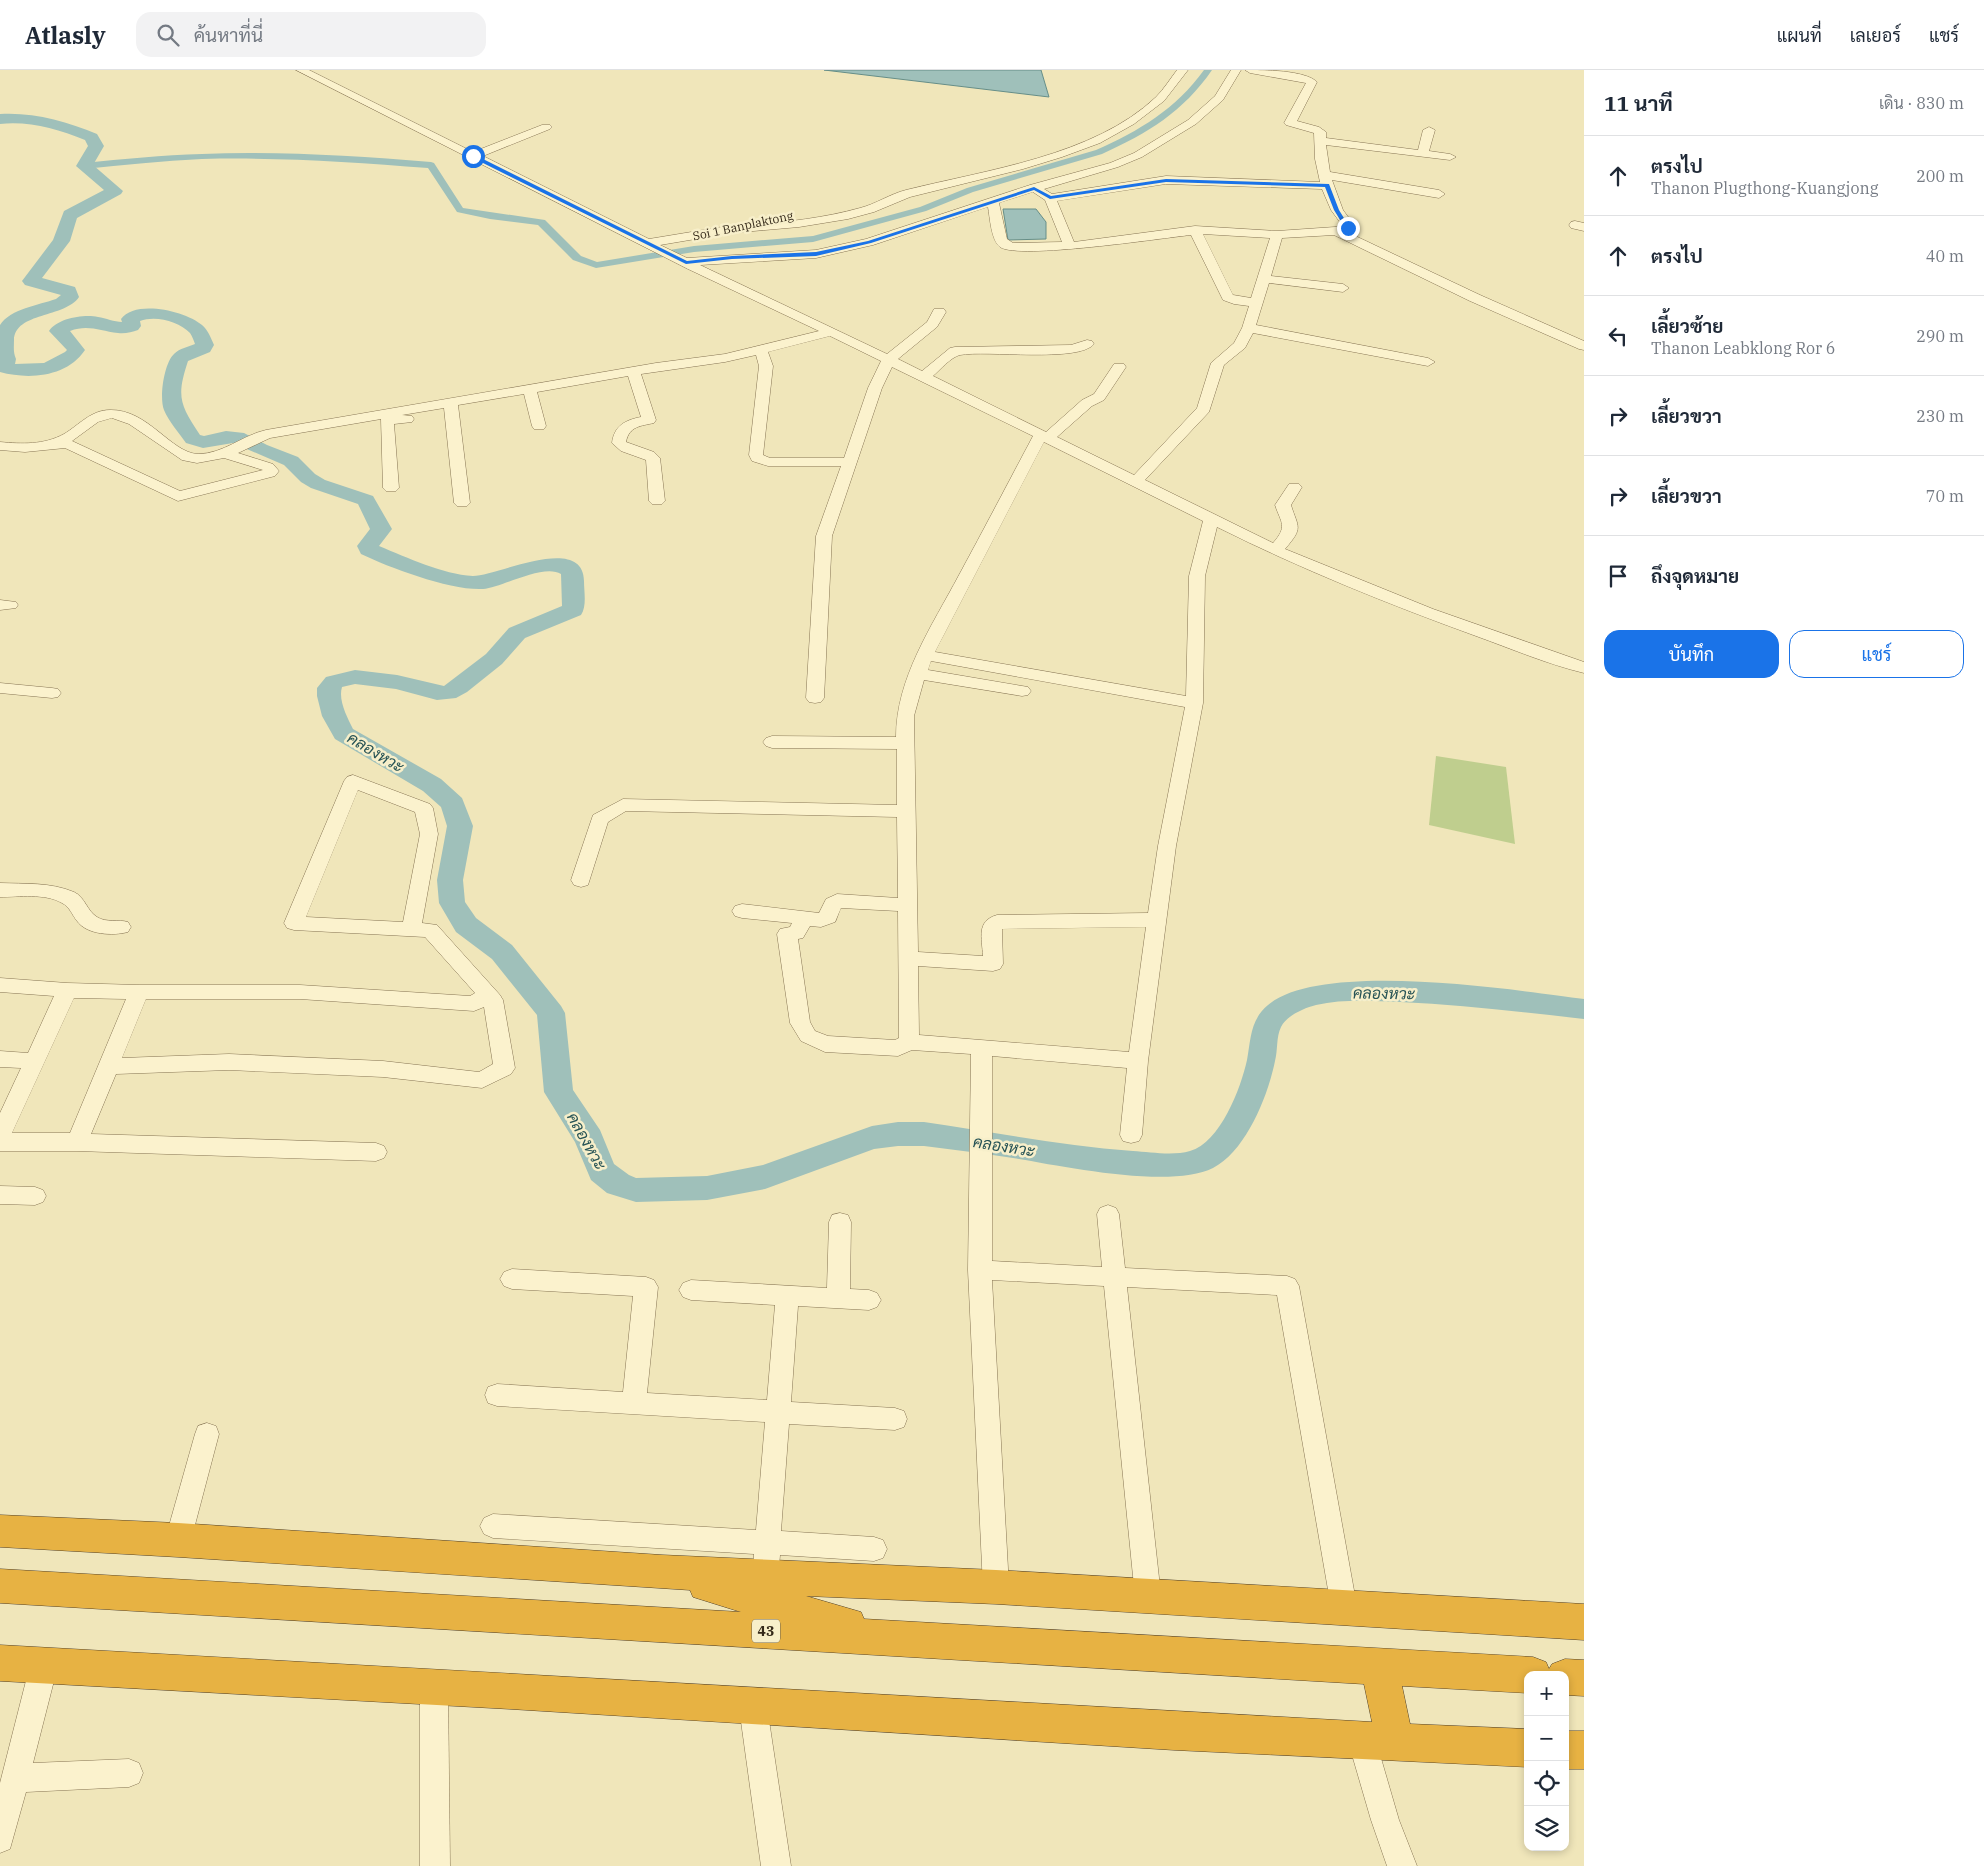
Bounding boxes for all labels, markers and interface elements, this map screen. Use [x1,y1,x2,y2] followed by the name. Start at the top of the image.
[136,12,486,57] search box
[25,19,106,51] text: Atlasly
[154,21,182,49] icon: search
[194,23,263,47] text: ค้นหาที่นี่
[1777,24,1822,47] text: แผนที่
[1850,24,1901,47] text: เลเยอร์
[1929,24,1959,47] text: แชร์
[1604,89,1673,117] text: 11 นาที
[1879,93,1964,113] text: เดิน · 830 m
[462,145,485,168] route start
[1651,154,1703,178] text: ตรงไป
[1604,162,1632,190] icon: ahead
[1916,166,1964,186] text: 200 m
[1651,178,1878,198] text: Thanon Plugthong-Kuangjong
[691,207,795,243] street label: Soi 1 Banplaktong
[1337,217,1360,240] route end
[1604,242,1632,270] icon: ahead
[1651,244,1703,268] text: ตรงไป
[1926,246,1964,266] text: 40 m
[1651,314,1723,338] text: เลี้ยวซ้าย
[1604,322,1632,350] icon: left
[1916,326,1964,346] text: 290 m
[1651,338,1835,358] text: Thanon Leabklong Ror 6
[1604,402,1632,430] icon: right
[1651,404,1722,428] text: เลี้ยวขวา
[1916,406,1964,426] text: 230 m
[1604,482,1632,510] icon: right
[1651,484,1722,508] text: เลี้ยวขวา
[1926,486,1964,506] text: 70 m
[1604,562,1632,590] icon: arrive
[1651,564,1739,588] text: ถึงจุดหมาย
[1604,630,1779,678] button: บันทึก
[1789,630,1964,678] button: แชร์
[344,727,408,777] water label: คลองหวะ
[1353,982,1416,1004] water label: คลองหวะ
[563,1109,611,1174] water label: คลองหวะ
[972,1131,1037,1161] water label: คลองหวะ
[752,1620,780,1642] road number: 43
[1524,1671,1569,1851] map controls
[1524,1671,1569,1716] button: +
[1524,1716,1569,1761] button: −
[1524,1761,1569,1806] button: locate
[1524,1806,1569,1851] button: layers

